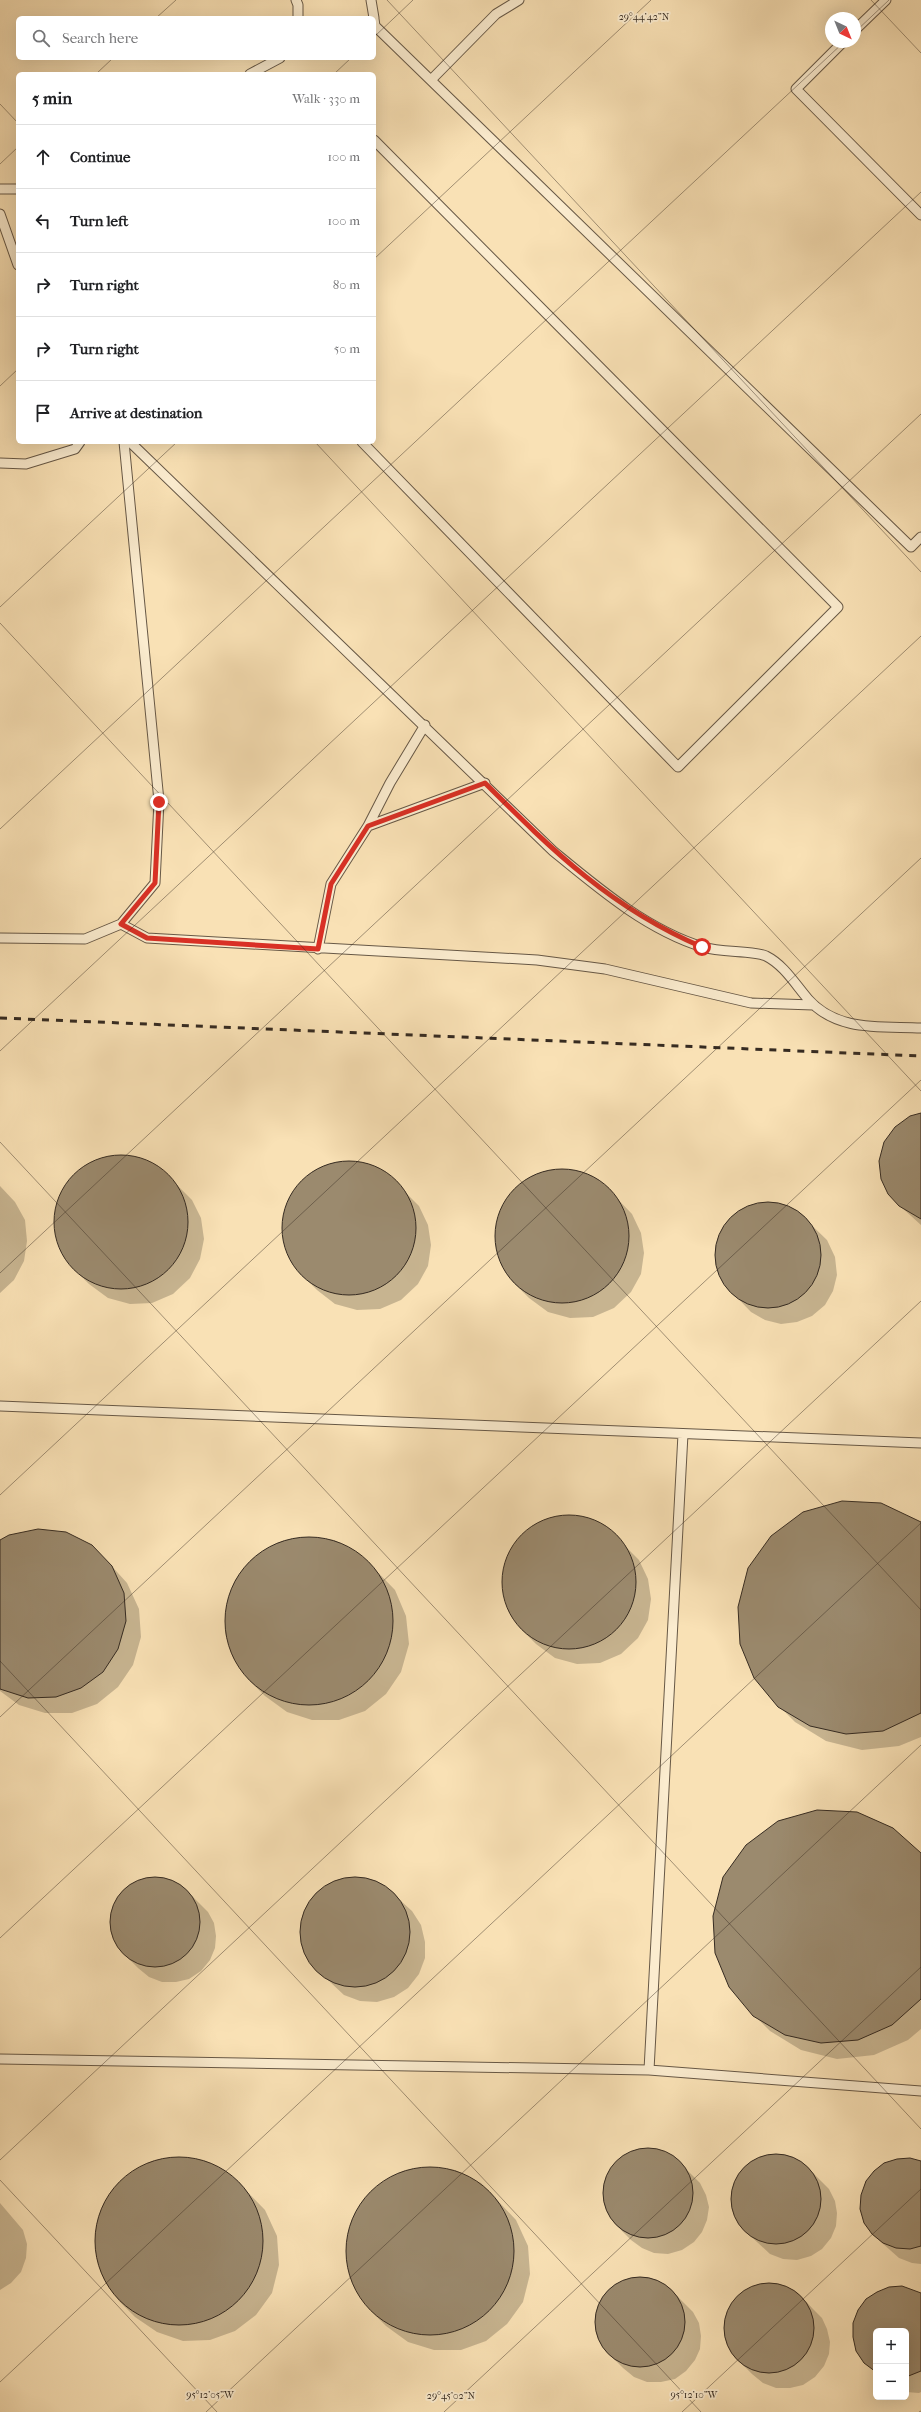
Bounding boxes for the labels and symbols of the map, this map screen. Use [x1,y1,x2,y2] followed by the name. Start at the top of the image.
[619,11,670,23] text: 29°44'42"N
[825,12,861,48] north arrow
[150,793,168,811] route end
[693,938,711,956] route start
[186,2389,235,2401] text: 95°12'05"W
[671,2389,719,2401] text: 95°12'10"W
[427,2390,476,2402] text: 29°45'02"N

